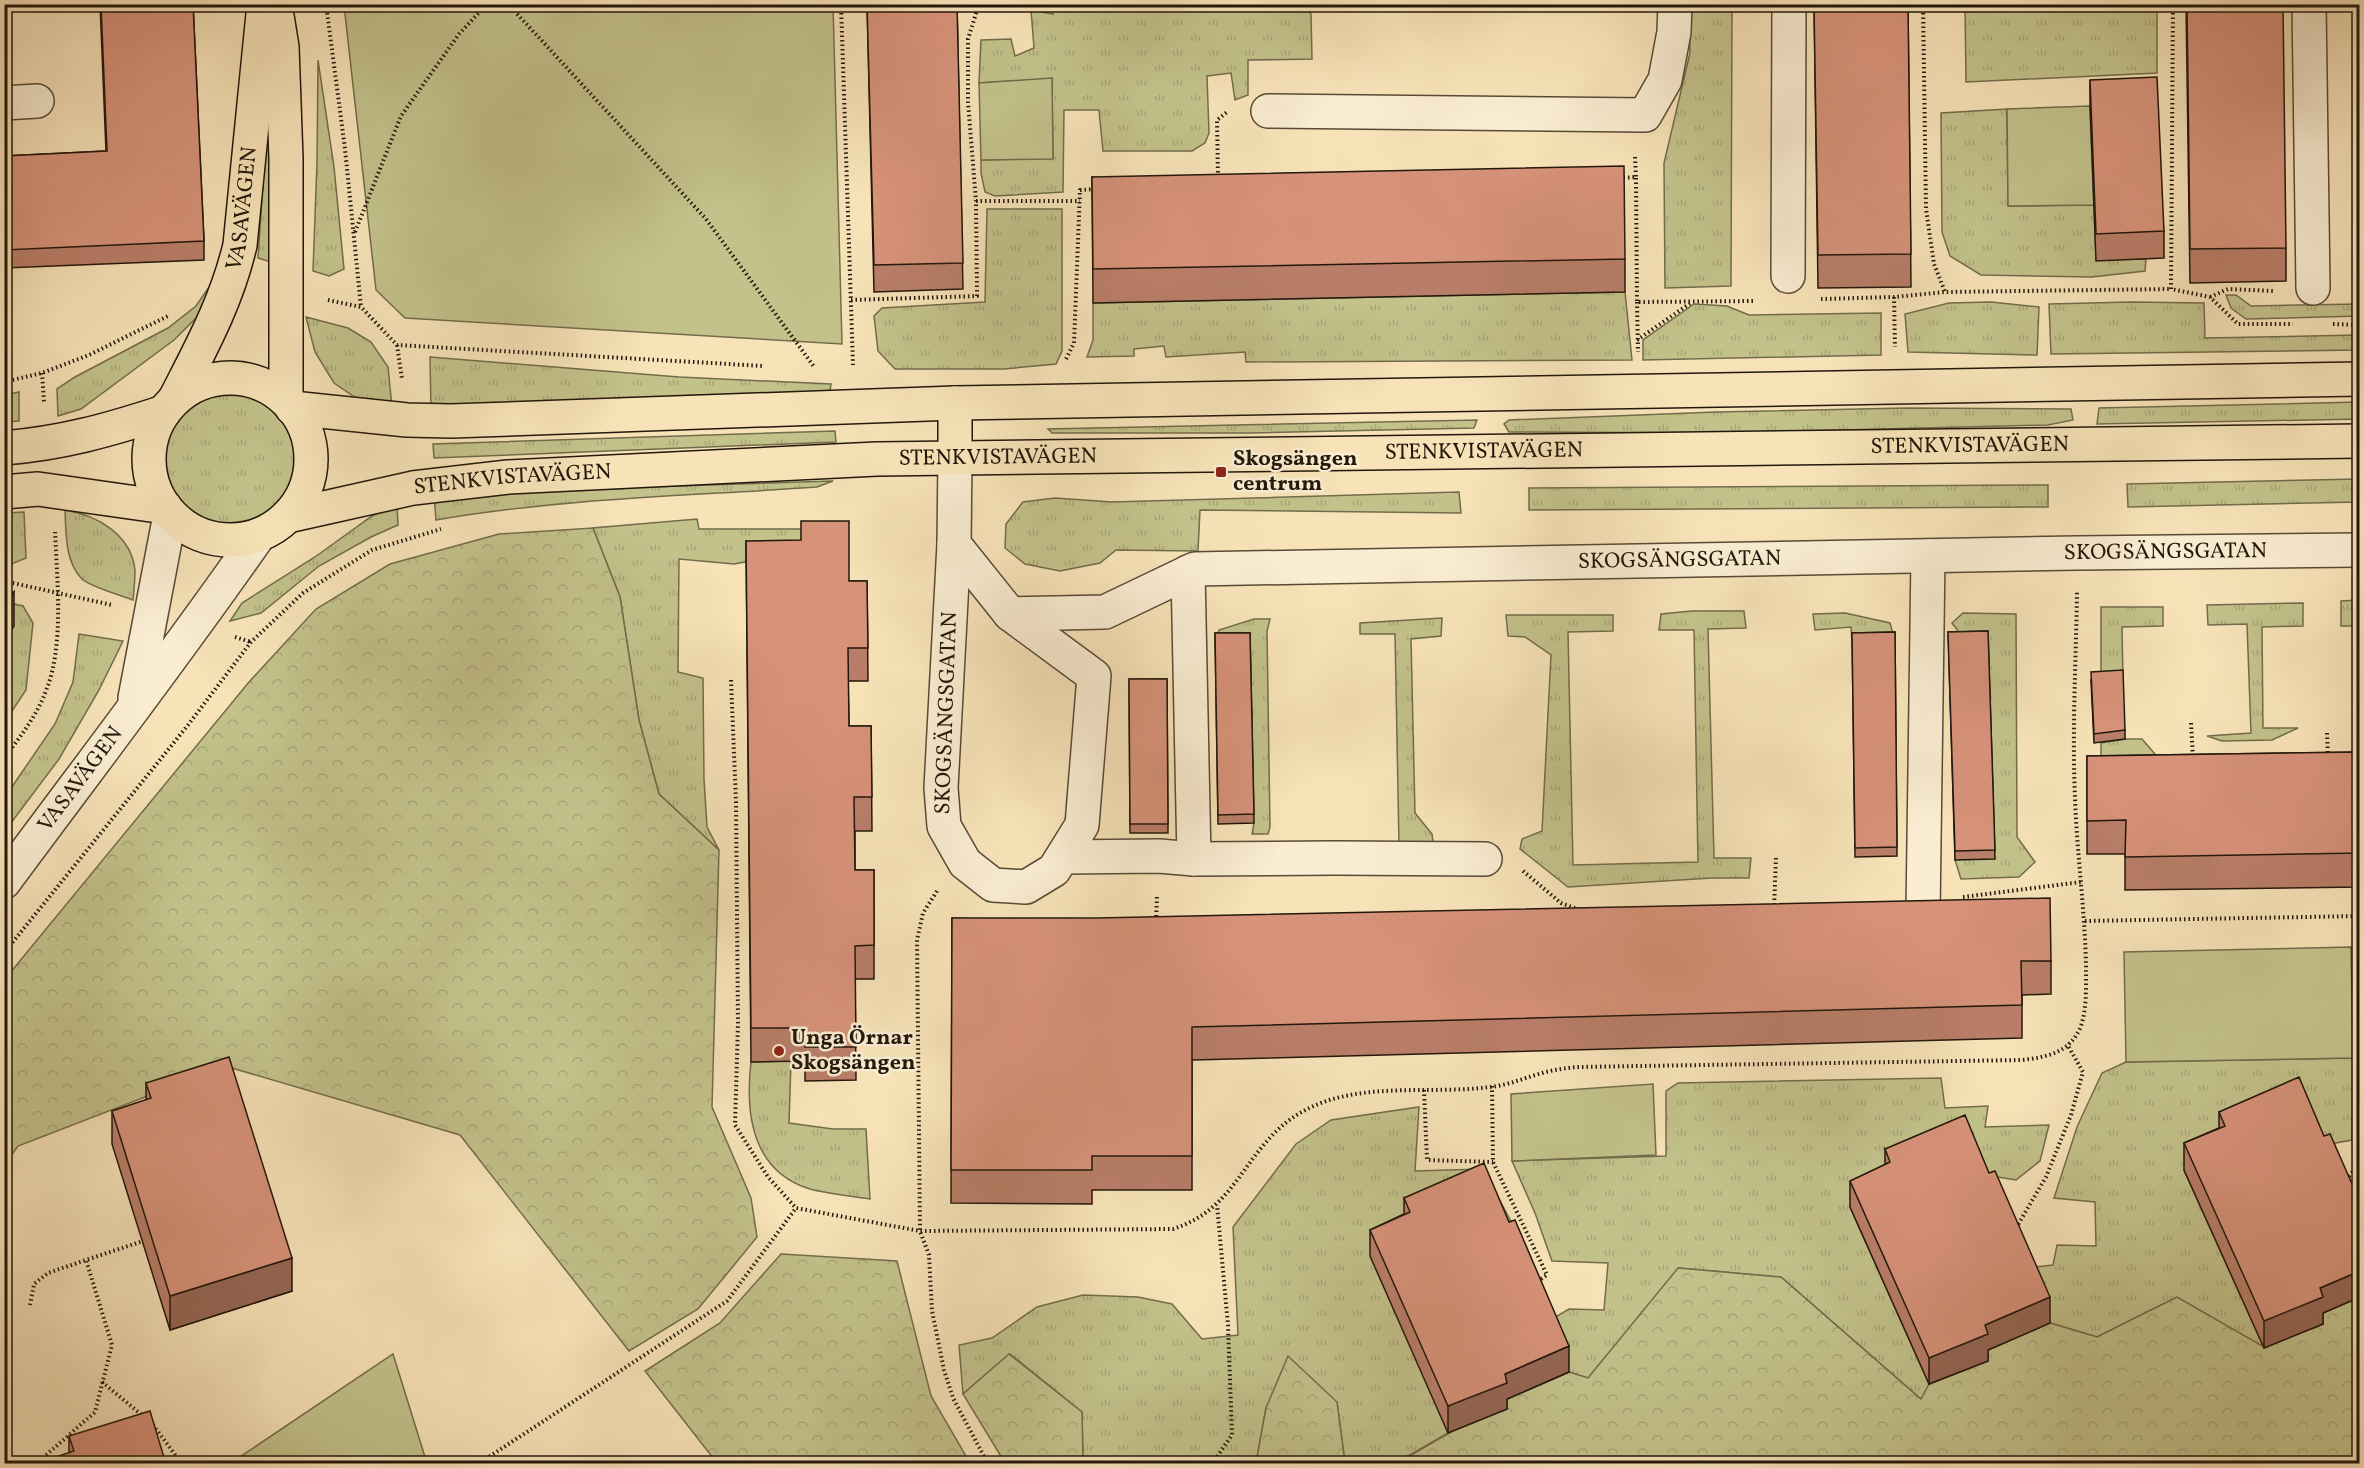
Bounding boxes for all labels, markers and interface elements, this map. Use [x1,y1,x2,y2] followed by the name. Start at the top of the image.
[218,145,265,275] street label: VASAVÄGEN
[1870,429,2069,462] street label: STENKVISTAVÄGEN
[1384,435,1583,468] street label: STENKVISTAVÄGEN
[898,441,1097,474] street label: STENKVISTAVÄGEN
[1233,444,1357,500] place label: Skogsängen centrum
[412,456,612,503] street label: STENKVISTAVÄGEN
[1214,465,1228,479] marker: Skogsängen centrum
[2063,535,2267,569] street label: SKOGSÄNGSGATAN
[1578,543,1781,578] street label: SKOGSÄNGSGATAN
[928,611,966,815] street label: SKOGSÄNGSGATAN
[31,720,130,839] street label: VASAVÄGEN
[791,1023,915,1079] place label: Unga Örnar Skogsängen
[772,1044,786,1058] marker: Unga Örnar Skogsängen

